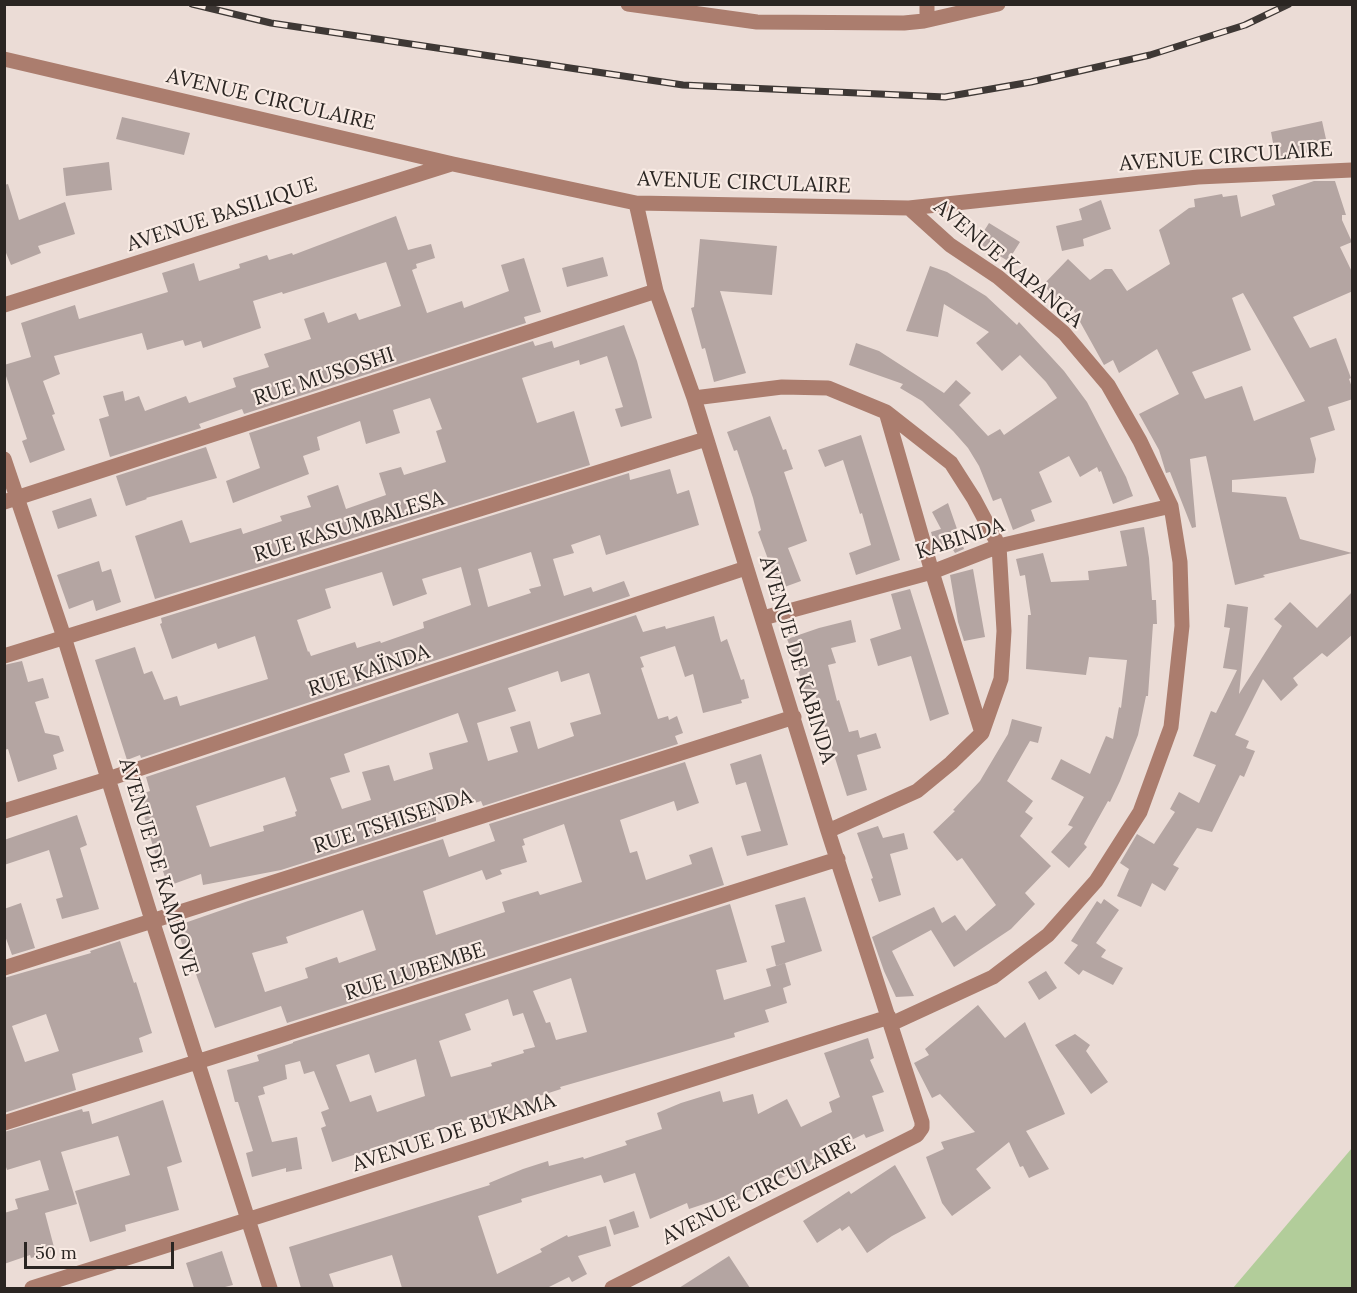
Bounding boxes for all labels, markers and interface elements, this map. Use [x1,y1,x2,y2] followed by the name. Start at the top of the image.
[164,64,378,136] street label: AVENUE CIRCULAIRE
[1118,137,1334,177] street label: AVENUE CIRCULAIRE
[637,167,851,199] street label: AVENUE CIRCULAIRE
[124,172,320,258] street label: AVENUE BASILIQUE
[928,194,1088,334] street label: AVENUE KAPANGA
[250,342,398,412] street label: RUE MUSOSHI
[251,486,447,568] street label: RUE KASUMBALESA
[912,513,1008,565] street label: KABINDA
[753,553,841,767] street label: AVENUE DE KABINDA
[305,639,433,703] street label: RUE KAÏNDA
[113,755,203,979] street label: AVENUE DE KAMBOVE
[310,784,476,860] street label: RUE TSHISENDA
[342,937,488,1007] street label: RUE LUBEMBE
[349,1088,559,1178] street label: AVENUE DE BUKAMA
[658,1131,860,1251] street label: AVENUE CIRCULAIRE
[27,1230,177,1268] scale bar
[35,1241,77,1264] text: 50 m

